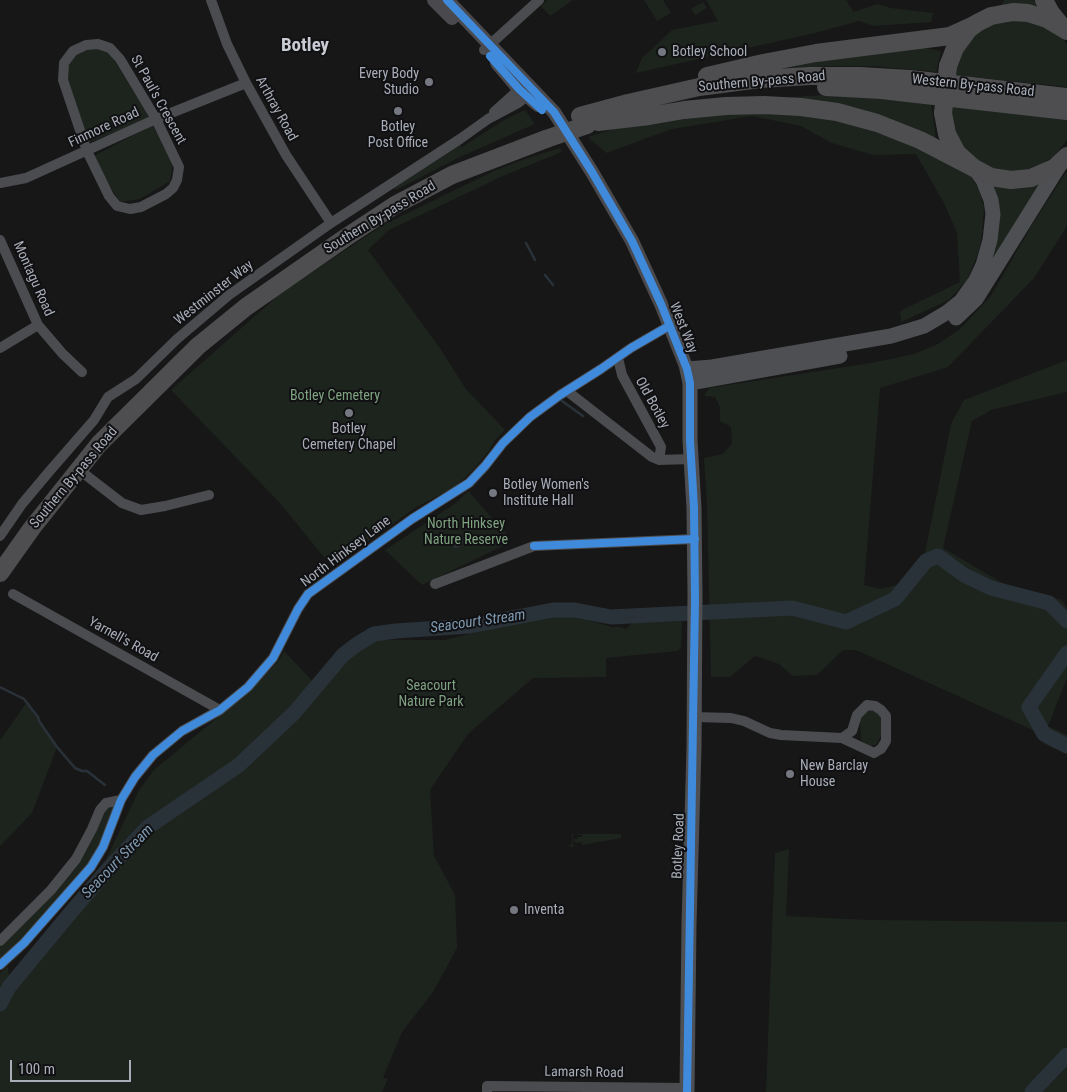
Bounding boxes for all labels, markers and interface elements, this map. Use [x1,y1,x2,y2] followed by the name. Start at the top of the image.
[281,35,329,57] district label: Botley
[672,44,747,60] place label: Botley School
[656,46,668,58] marker: Botley School
[127,52,189,148] street label: St Paul's Crescent
[359,66,419,98] place label: Every Body Studio
[698,68,826,96] street label: Southern By-pass Road
[911,71,1035,101] street label: Western By-pass Road
[251,74,301,144] street label: Arthray Road
[423,76,435,88] marker: Every Body Studio
[66,104,142,152] street label: Finmore Road
[392,105,404,117] marker: Botley Post Office
[368,119,428,152] place label: Botley Post Office
[321,178,439,258] street label: Southern By-pass Road
[9,239,57,319] street label: Montagu Road
[171,257,257,329] street label: Westminster Way
[665,300,701,356] street label: West Way
[631,374,673,432] street label: Old Botley
[290,388,380,404] park label: Botley Cemetery
[343,407,355,419] marker: Botley Cemetery Chapel
[302,421,396,454] place label: Botley Cemetery Chapel
[27,424,121,532] street label: Southern By-pass Road
[503,477,589,510] place label: Botley Women's Institute Hall
[487,487,499,499] marker: Botley Women's Institute Hall
[298,513,394,591] street label: North Hinksey Lane
[424,516,508,548] park label: North Hinksey Nature Reserve
[429,606,527,638] water label: Seacourt Stream
[85,614,161,666] street label: Yarnell's Road
[398,678,464,710] park label: Seacourt Nature Park
[800,758,868,790] place label: New Barclay House
[784,768,796,780] marker: New Barclay House
[669,813,689,879] street label: Botley Road
[78,821,158,903] water label: Seacourt Stream
[524,902,564,918] place label: Inventa
[508,904,520,916] marker: Inventa
[12,1050,134,1082] scale bar
[18,1060,55,1078] text: 100 m
[544,1064,624,1082] street label: Lamarsh Road

